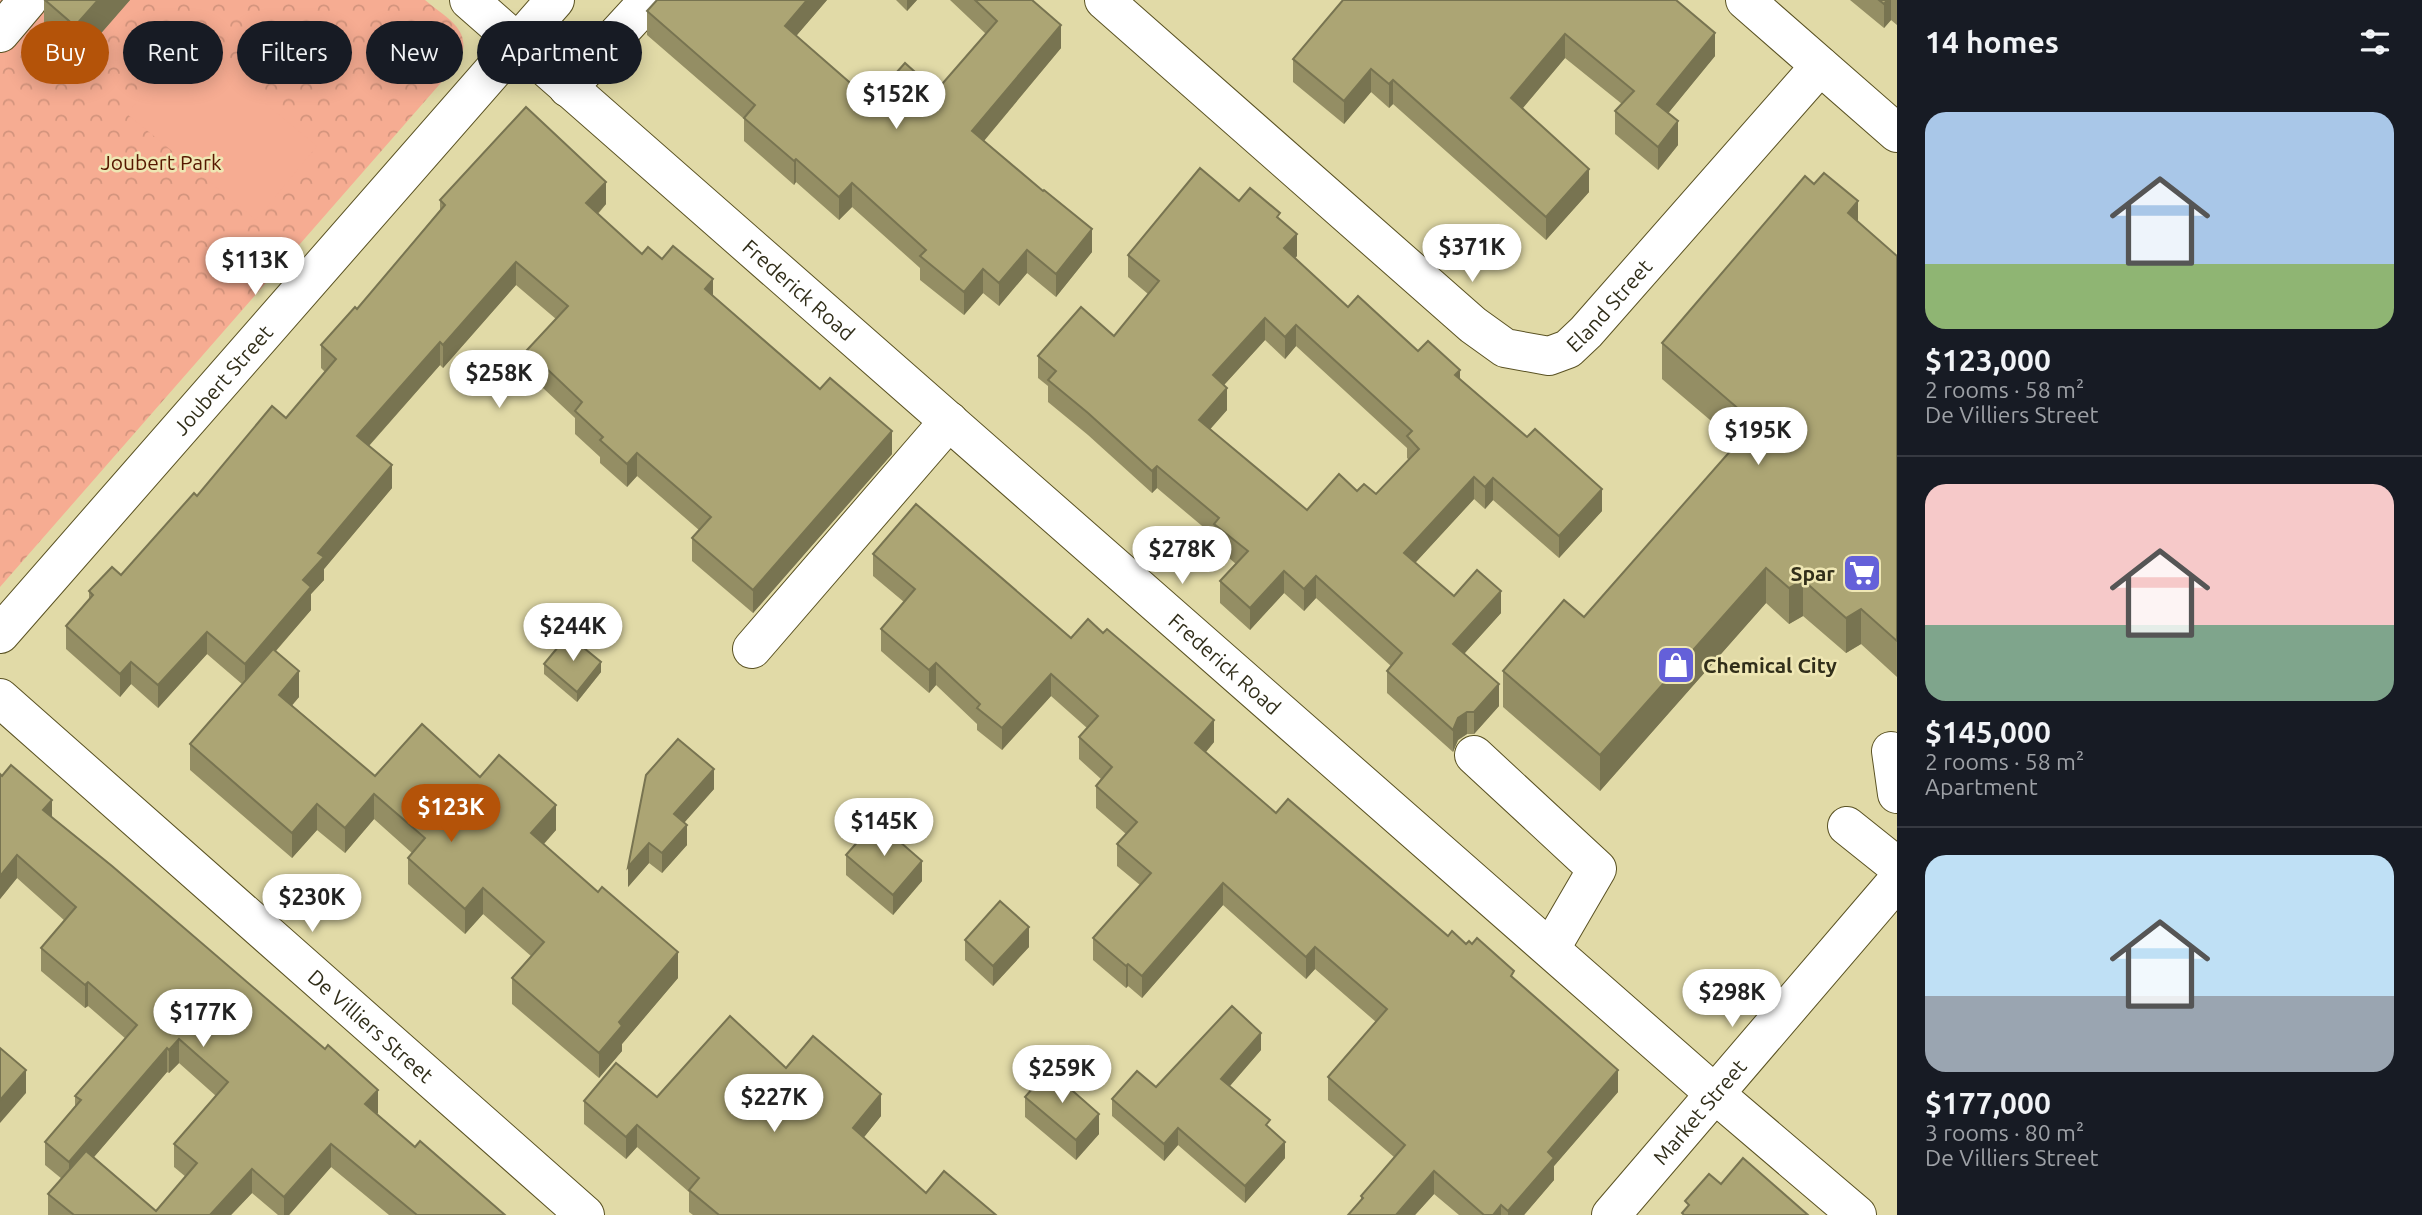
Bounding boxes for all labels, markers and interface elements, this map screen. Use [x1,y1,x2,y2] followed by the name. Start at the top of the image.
[21,21,109,84] chip: Buy
[123,21,223,84] chip: Rent
[237,21,352,84] chip: Filters
[366,21,463,84] chip: New
[477,21,642,84] chip: Apartment
[2356,23,2394,61] icon: filters
[1925,25,2059,59] text: 14 homes
[847,72,945,131] pin: $152K
[862,81,930,106] text: $152K
[100,150,222,174] park label: Joubert Park
[2097,158,2223,284] icon: home
[1423,224,1521,284] pin: $371K
[738,234,860,345] street label: Frederick Road
[1438,234,1506,259] text: $371K
[206,238,304,297] pin: $113K
[221,247,289,272] text: $113K
[1561,254,1657,356] street label: Eland Street
[168,320,277,440] street label: Joubert Street
[1925,343,2051,377] text: $123,000
[450,350,548,410] pin: $258K
[465,360,533,385] text: $258K
[1925,377,2084,402] text: 2 rooms · 58 m²
[1925,402,2099,427] text: De Villiers Street
[1709,407,1807,467] pin: $195K
[1724,417,1792,442] text: $195K
[1133,526,1231,586] pin: $278K
[2097,530,2223,656] icon: home
[1148,536,1216,561] text: $278K
[1841,552,1883,594] supermarket icon: Spar
[1790,561,1835,585] place label: Spar
[524,604,622,663] pin: $244K
[1164,608,1286,719] street label: Frederick Road
[539,613,607,638] text: $244K
[1655,644,1697,686] shop icon: Chemical City
[1703,653,1837,677] place label: Chemical City
[1925,715,2051,749] text: $145,000
[1925,749,2084,774] text: 2 rooms · 58 m²
[1925,774,2038,799] text: Apartment
[402,784,500,844] pin: $123K
[417,794,485,819] text: $123K
[835,798,933,858] pin: $145K
[850,808,918,833] text: $145K
[263,874,361,934] pin: $230K
[278,884,346,909] text: $230K
[2097,901,2223,1027] icon: home
[304,964,438,1087] street label: De Villiers Street
[1683,970,1781,1029] pin: $298K
[1698,979,1766,1004] text: $298K
[154,990,252,1049] pin: $177K
[169,999,237,1024] text: $177K
[1013,1046,1111,1105] pin: $259K
[1648,1054,1751,1169] street label: Market Street
[1028,1055,1096,1080] text: $259K
[725,1074,823,1134] pin: $227K
[740,1084,808,1109] text: $227K
[1925,1086,2051,1120] text: $177,000
[1925,1120,2084,1145] text: 3 rooms · 80 m²
[1925,1145,2099,1170] text: De Villiers Street

